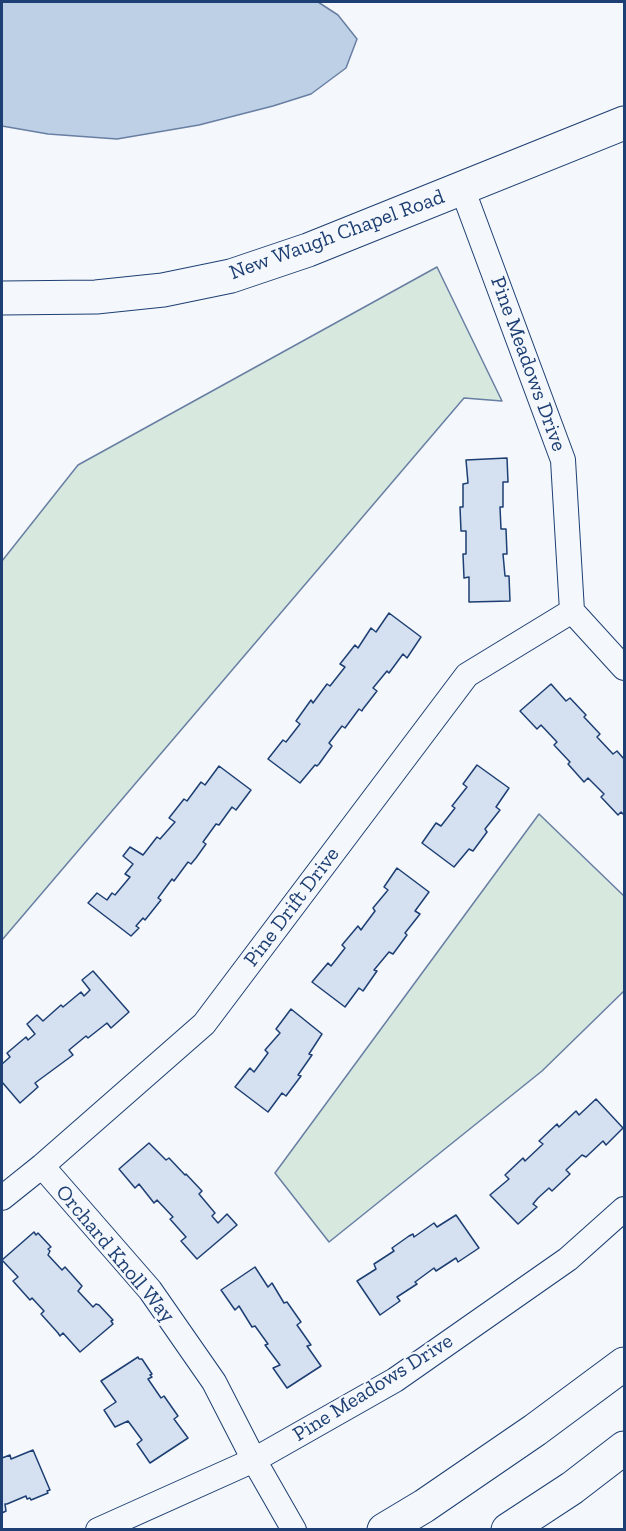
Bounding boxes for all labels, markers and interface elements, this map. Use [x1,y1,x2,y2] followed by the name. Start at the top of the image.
[226,184,448,286] street label: New Waugh Chapel Road
[485,273,571,455] street label: Pine Meadows Drive
[239,842,345,972] street label: Pine Drift Drive
[50,1180,180,1328] street label: Orchard Knoll Way
[288,1329,458,1447] street label: Pine Meadows Drive

